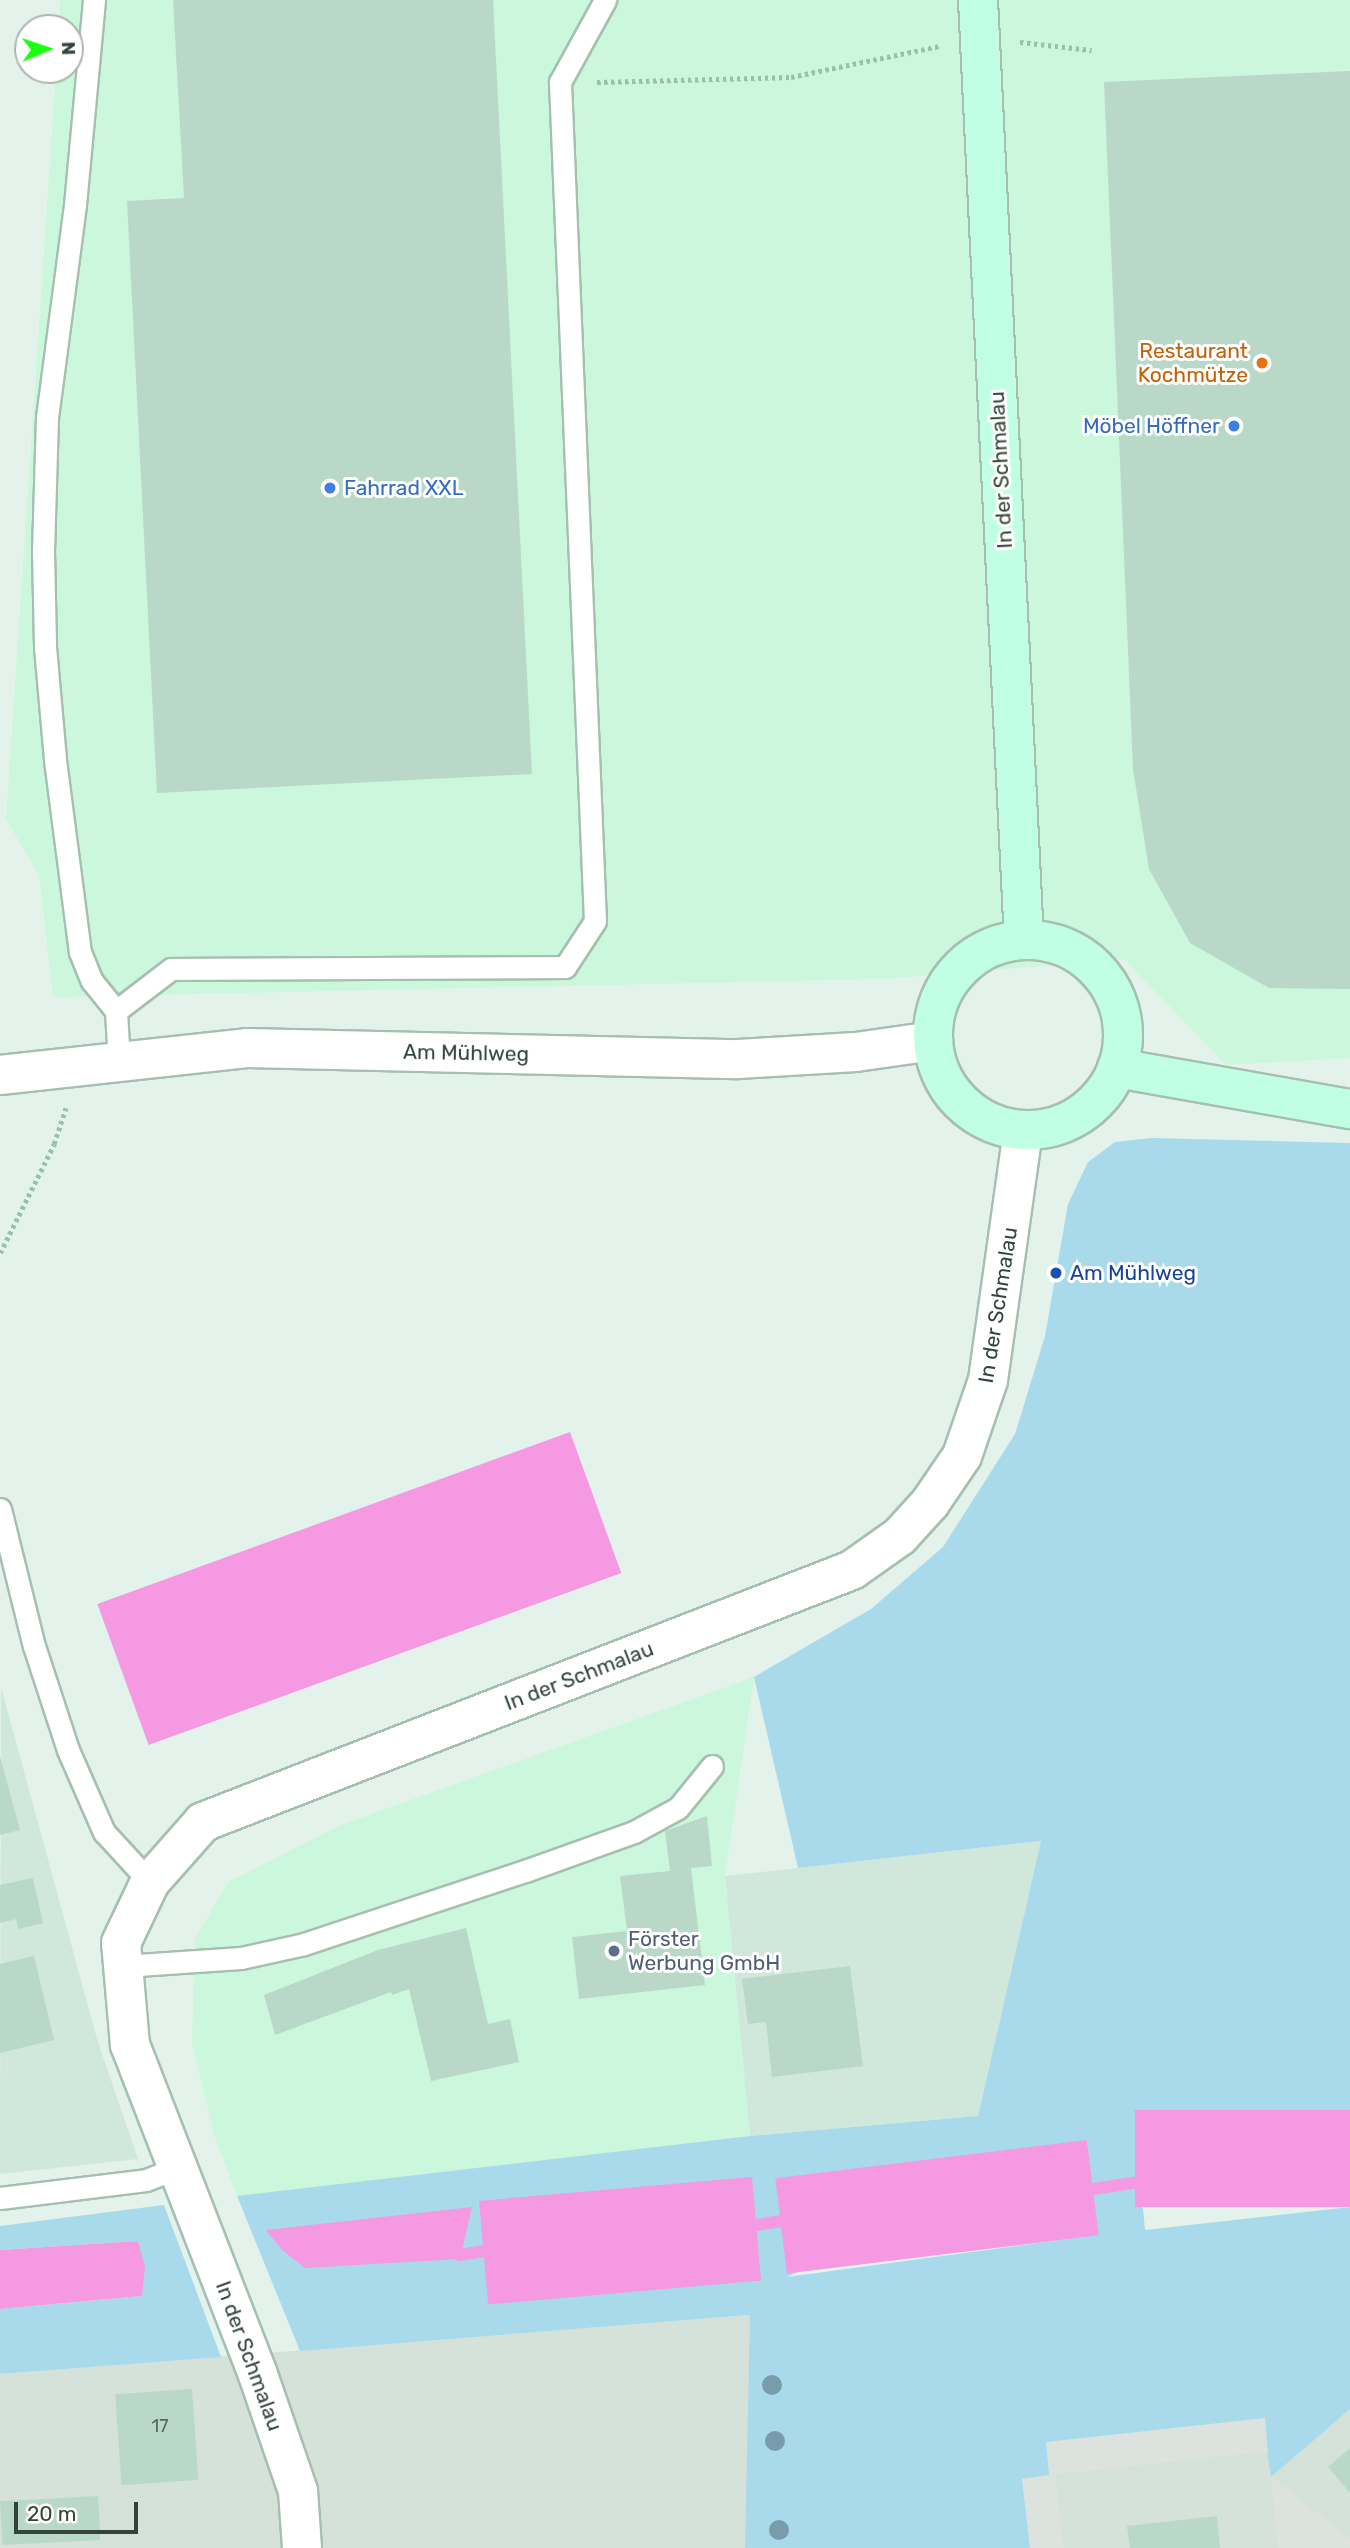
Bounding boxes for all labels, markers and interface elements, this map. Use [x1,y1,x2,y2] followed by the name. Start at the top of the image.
[14,14,84,84] north arrow
[57,41,80,56] text: N
[1138,338,1248,388] place label: Restaurant Kochmütze
[1254,355,1270,371] marker: Restaurant Kochmütze
[984,390,1018,550] street label: In der Schmalau
[1083,413,1220,439] place label: Möbel Höffner
[1226,418,1242,434] marker: Möbel Höffner
[344,475,463,501] place label: Fahrrad XXL
[322,480,338,496] marker: Fahrrad XXL
[403,1039,529,1067] street label: Am Mühlweg
[973,1225,1023,1385] street label: In der Schmalau
[1070,1260,1196,1286] place label: Am Mühlweg
[1048,1265,1064,1281] marker: Am Mühlweg
[501,1636,657,1716] street label: In der Schmalau
[628,1926,780,1976] place label: Förster Werbung GmbH
[606,1943,622,1959] marker: Förster Werbung GmbH
[210,2277,288,2435] street label: In der Schmalau
[152,2415,168,2437] house number: 17
[18,2488,142,2532] scale bar
[27,2501,76,2526] text: 20 m

